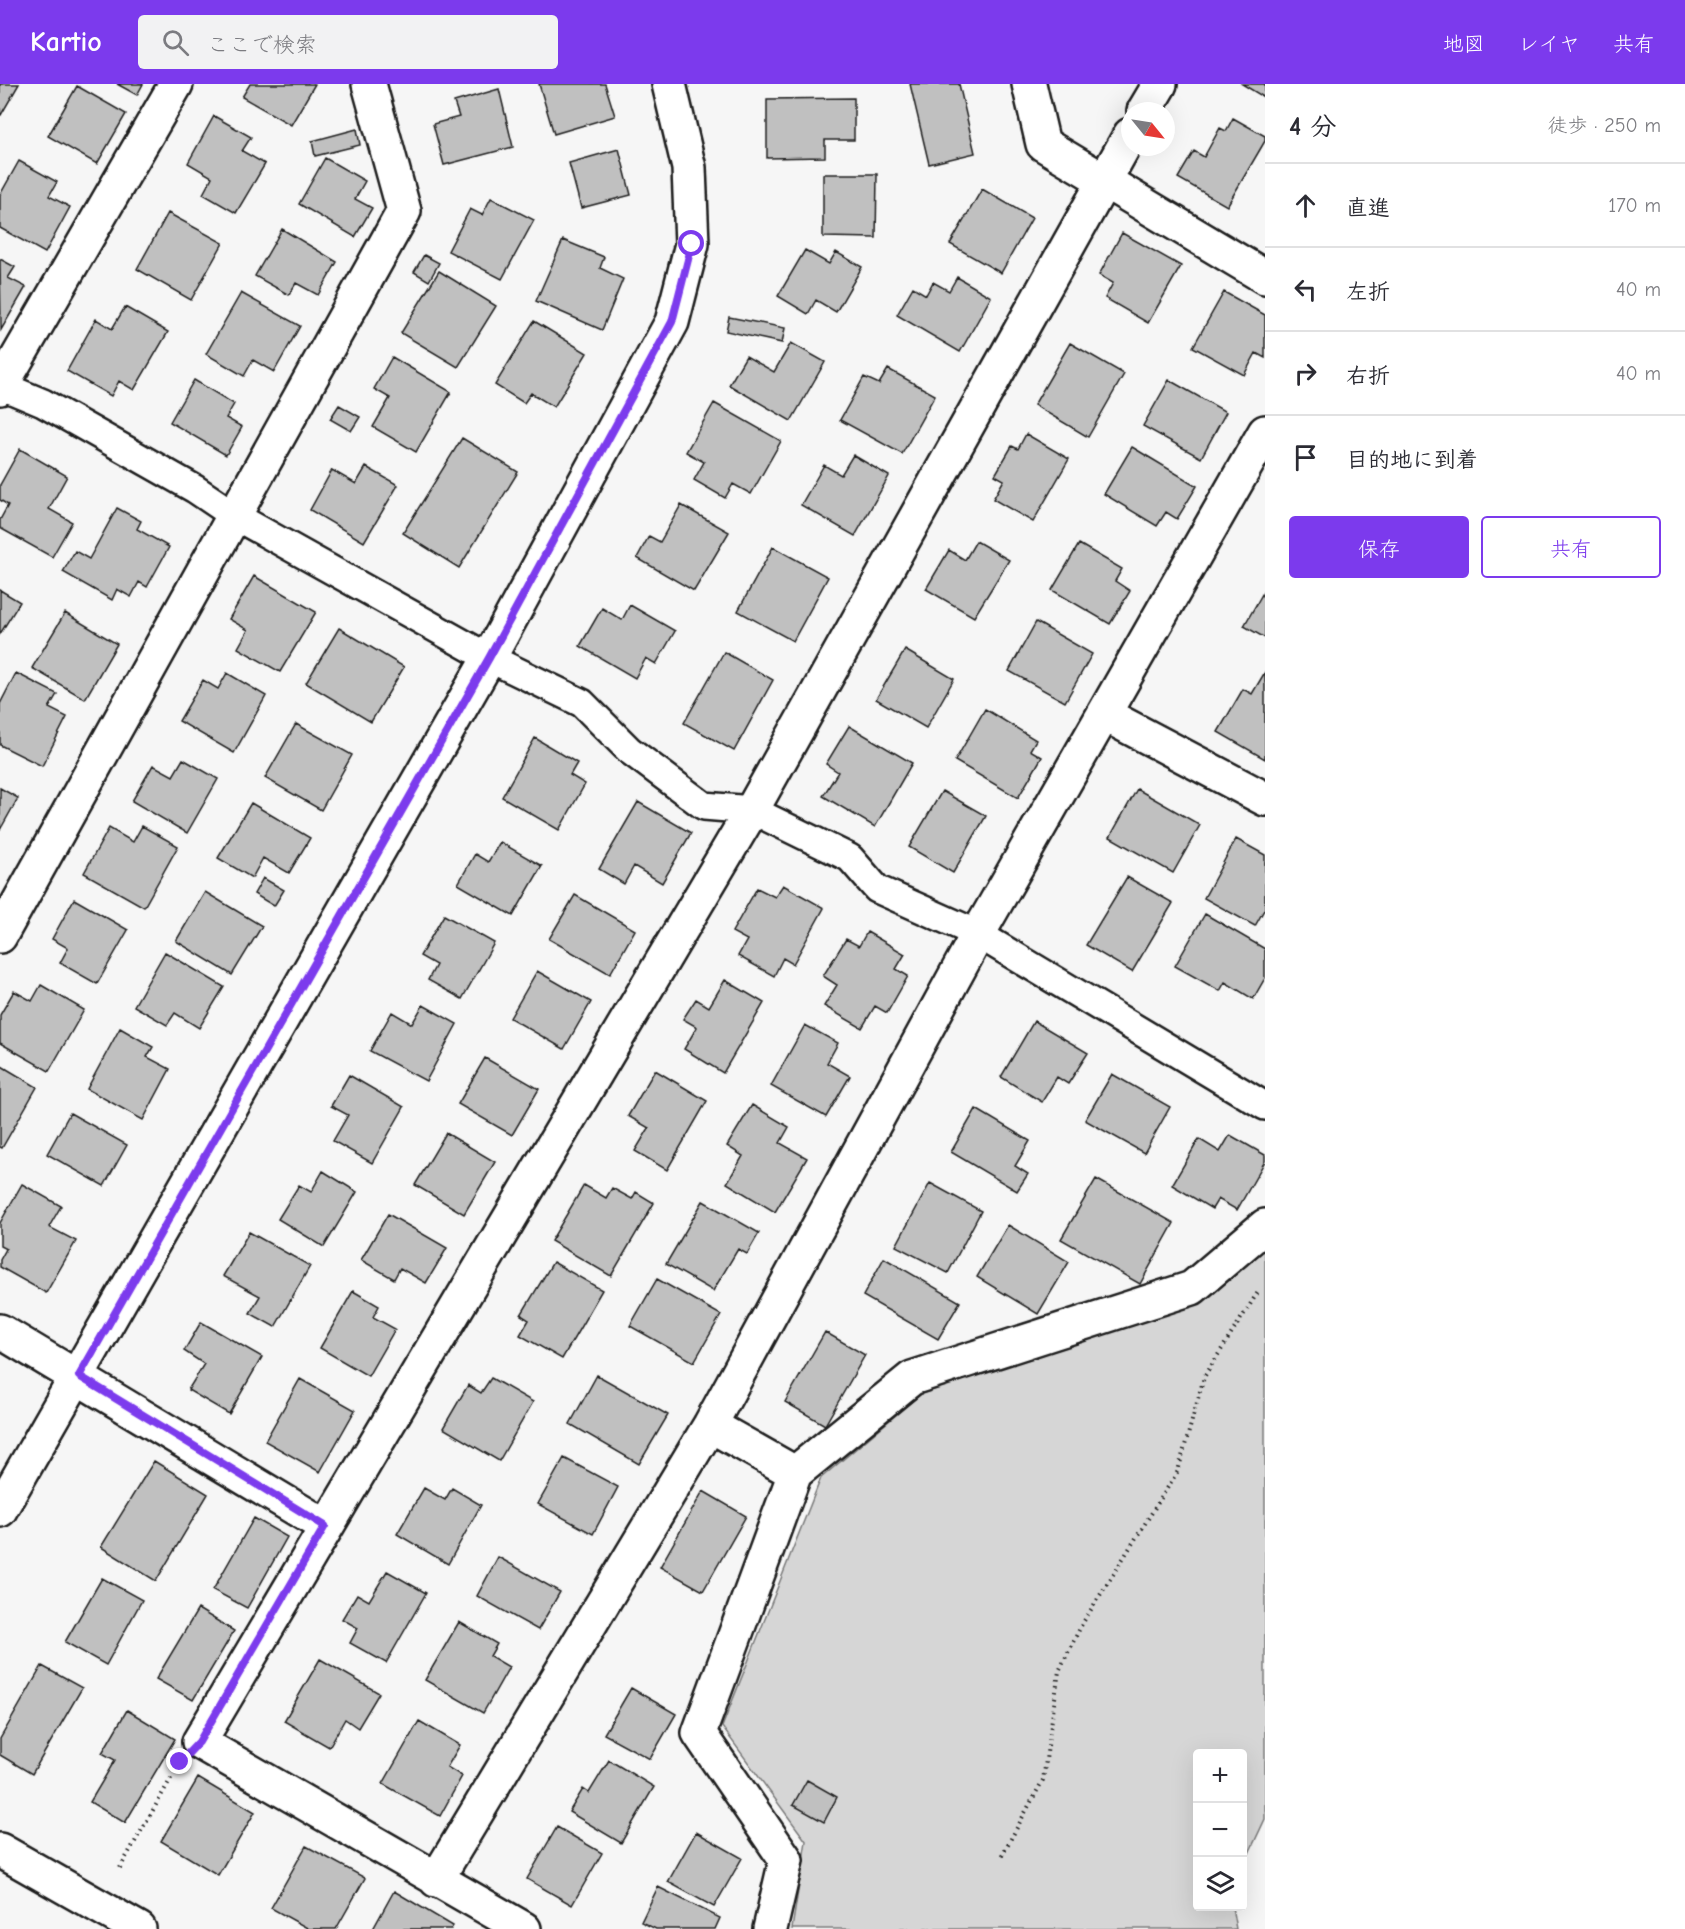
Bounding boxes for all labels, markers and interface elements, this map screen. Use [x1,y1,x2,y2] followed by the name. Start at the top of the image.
[138,15,558,69] search box
[30,26,102,58] text: Kartio
[159,26,192,59] icon: search
[207,32,317,58] text: ここで検索
[1443,32,1485,56] text: 地図
[1518,32,1580,56] text: レイヤ
[1613,32,1655,56] text: 共有
[1121,102,1175,156] north arrow
[1289,112,1336,142] text: 4 分
[1547,114,1661,137] text: 徒歩 · 250 m
[1289,189,1322,222] icon: ahead
[1608,194,1661,217] text: 170 m
[1346,195,1390,221] text: 直進
[678,230,704,256] route start
[1289,273,1322,306] icon: left
[1616,278,1661,301] text: 40 m
[1346,279,1390,305] text: 左折
[1289,357,1322,390] icon: right
[1616,362,1661,385] text: 40 m
[1346,363,1390,389] text: 右折
[1289,441,1322,474] icon: arrive
[1346,447,1478,473] text: 目的地に到着
[1289,516,1469,578] button: 保存
[1481,516,1661,578] button: 共有
[166,1748,192,1774] route end
[1193,1749,1247,1911] map controls
[1193,1749,1247,1803] button: +
[1193,1803,1247,1857] button: −
[1193,1857,1247,1911] button: layers

